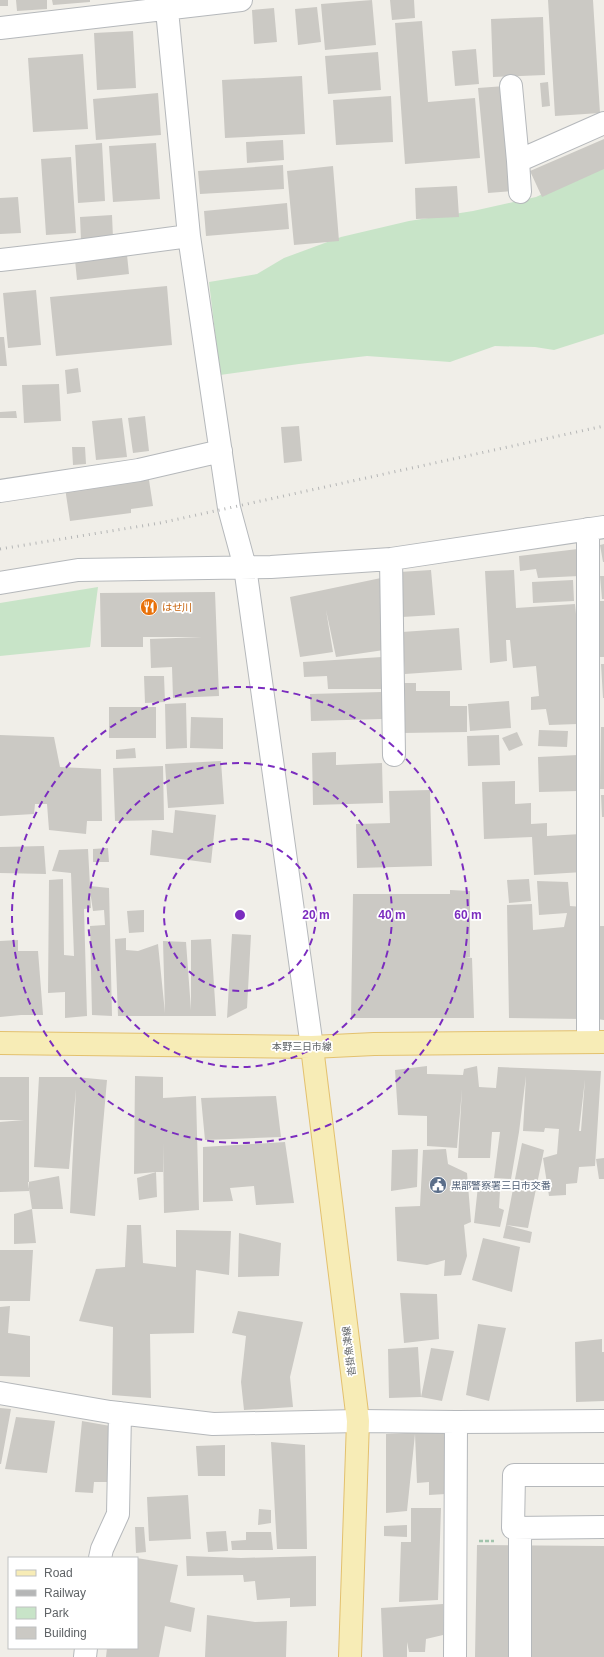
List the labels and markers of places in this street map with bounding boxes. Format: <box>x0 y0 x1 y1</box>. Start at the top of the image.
restaurant icon: はせ川 <box>139 597 159 617</box>
place label: はせ川 <box>162 602 192 613</box>
centre of rings <box>233 908 247 922</box>
public building icon: 黒部警察署三日市交番 <box>428 1175 448 1195</box>
place label: 黒部警察署三日市交番 <box>451 1180 551 1191</box>

